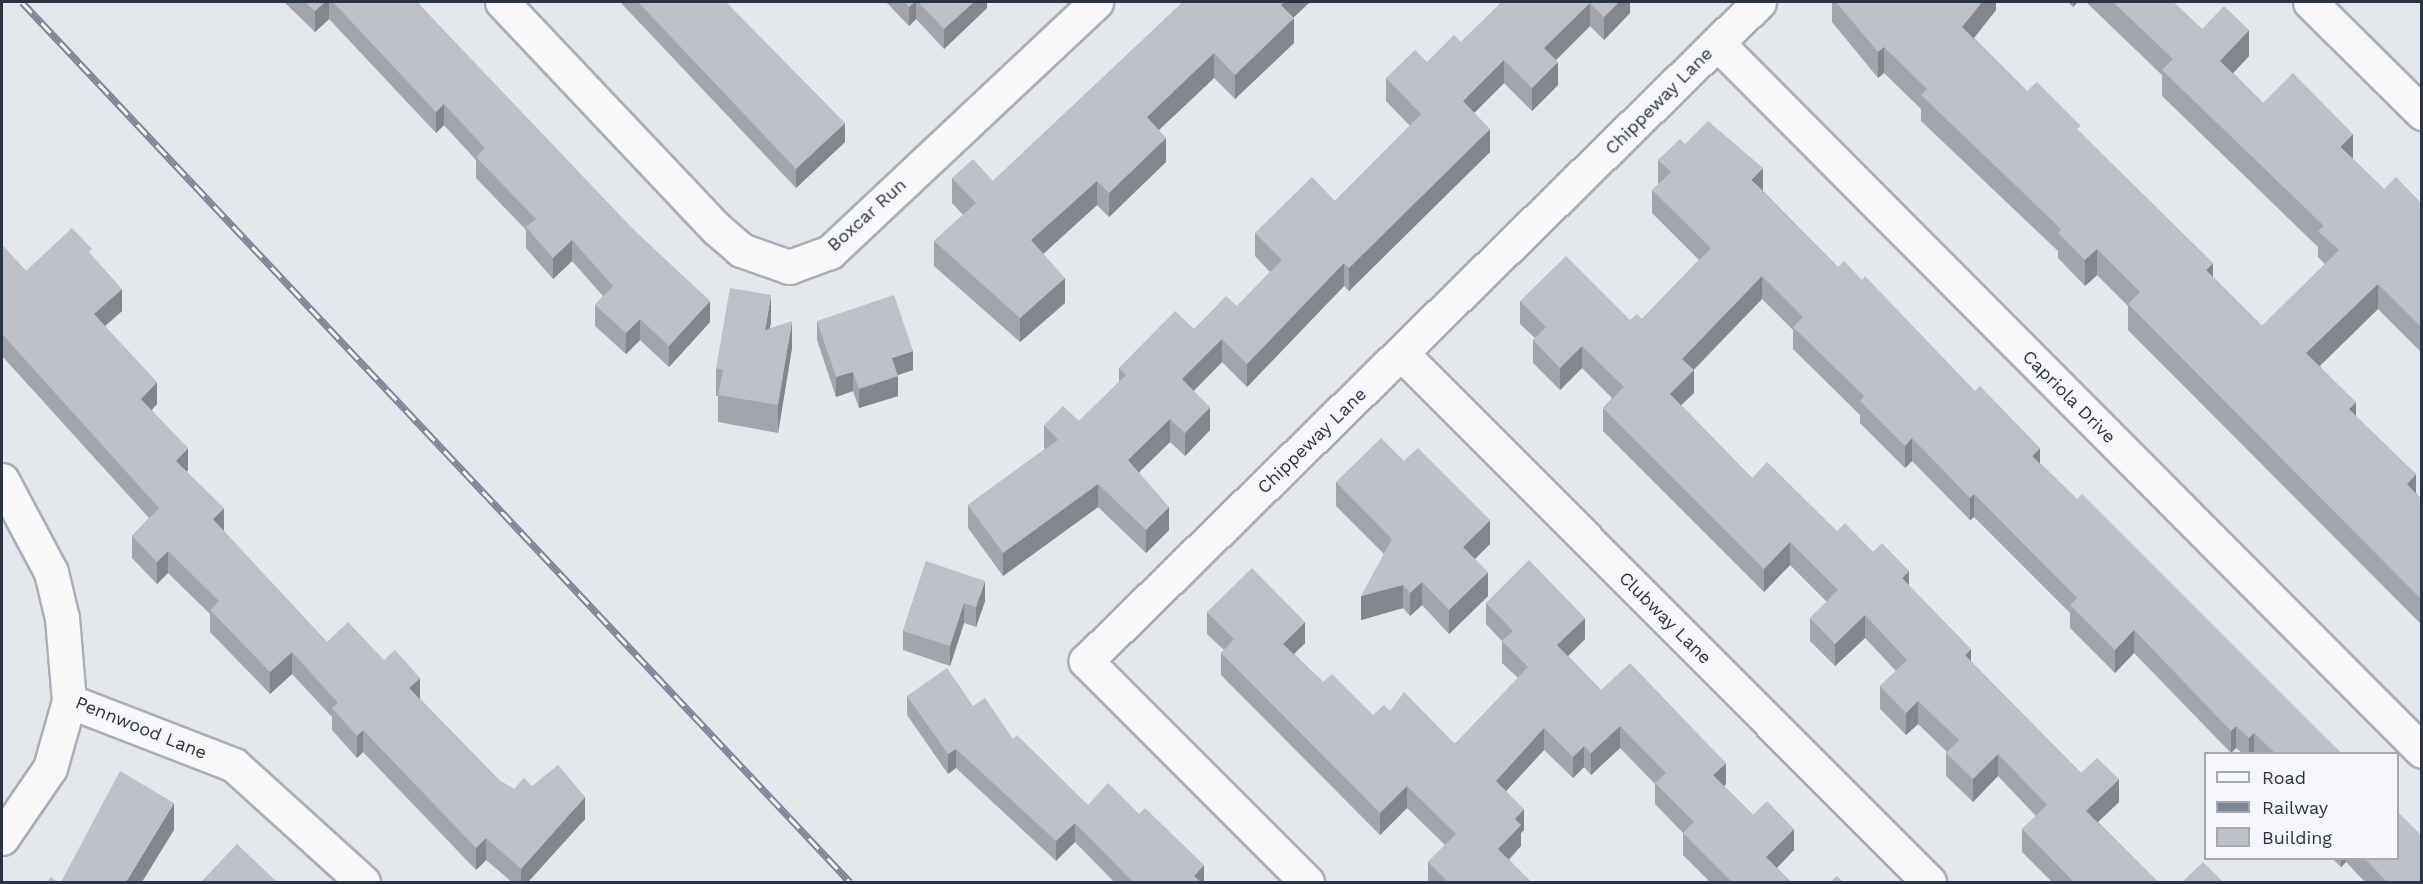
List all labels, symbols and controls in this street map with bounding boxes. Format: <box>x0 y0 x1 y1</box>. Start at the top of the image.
street label: Chippeway Lane <box>1601 43 1717 159</box>
street label: Boxcar Run <box>823 174 911 256</box>
street label: Capriola Drive <box>2018 346 2120 448</box>
street label: Chippeway Lane <box>1253 383 1371 499</box>
street label: Clubway Lane <box>1614 567 1716 669</box>
street label: Pennwood Lane <box>72 692 210 764</box>
legend <box>2204 752 2399 860</box>
text: Road <box>2262 767 2306 788</box>
text: Railway <box>2262 797 2328 818</box>
text: Building <box>2262 827 2332 848</box>

